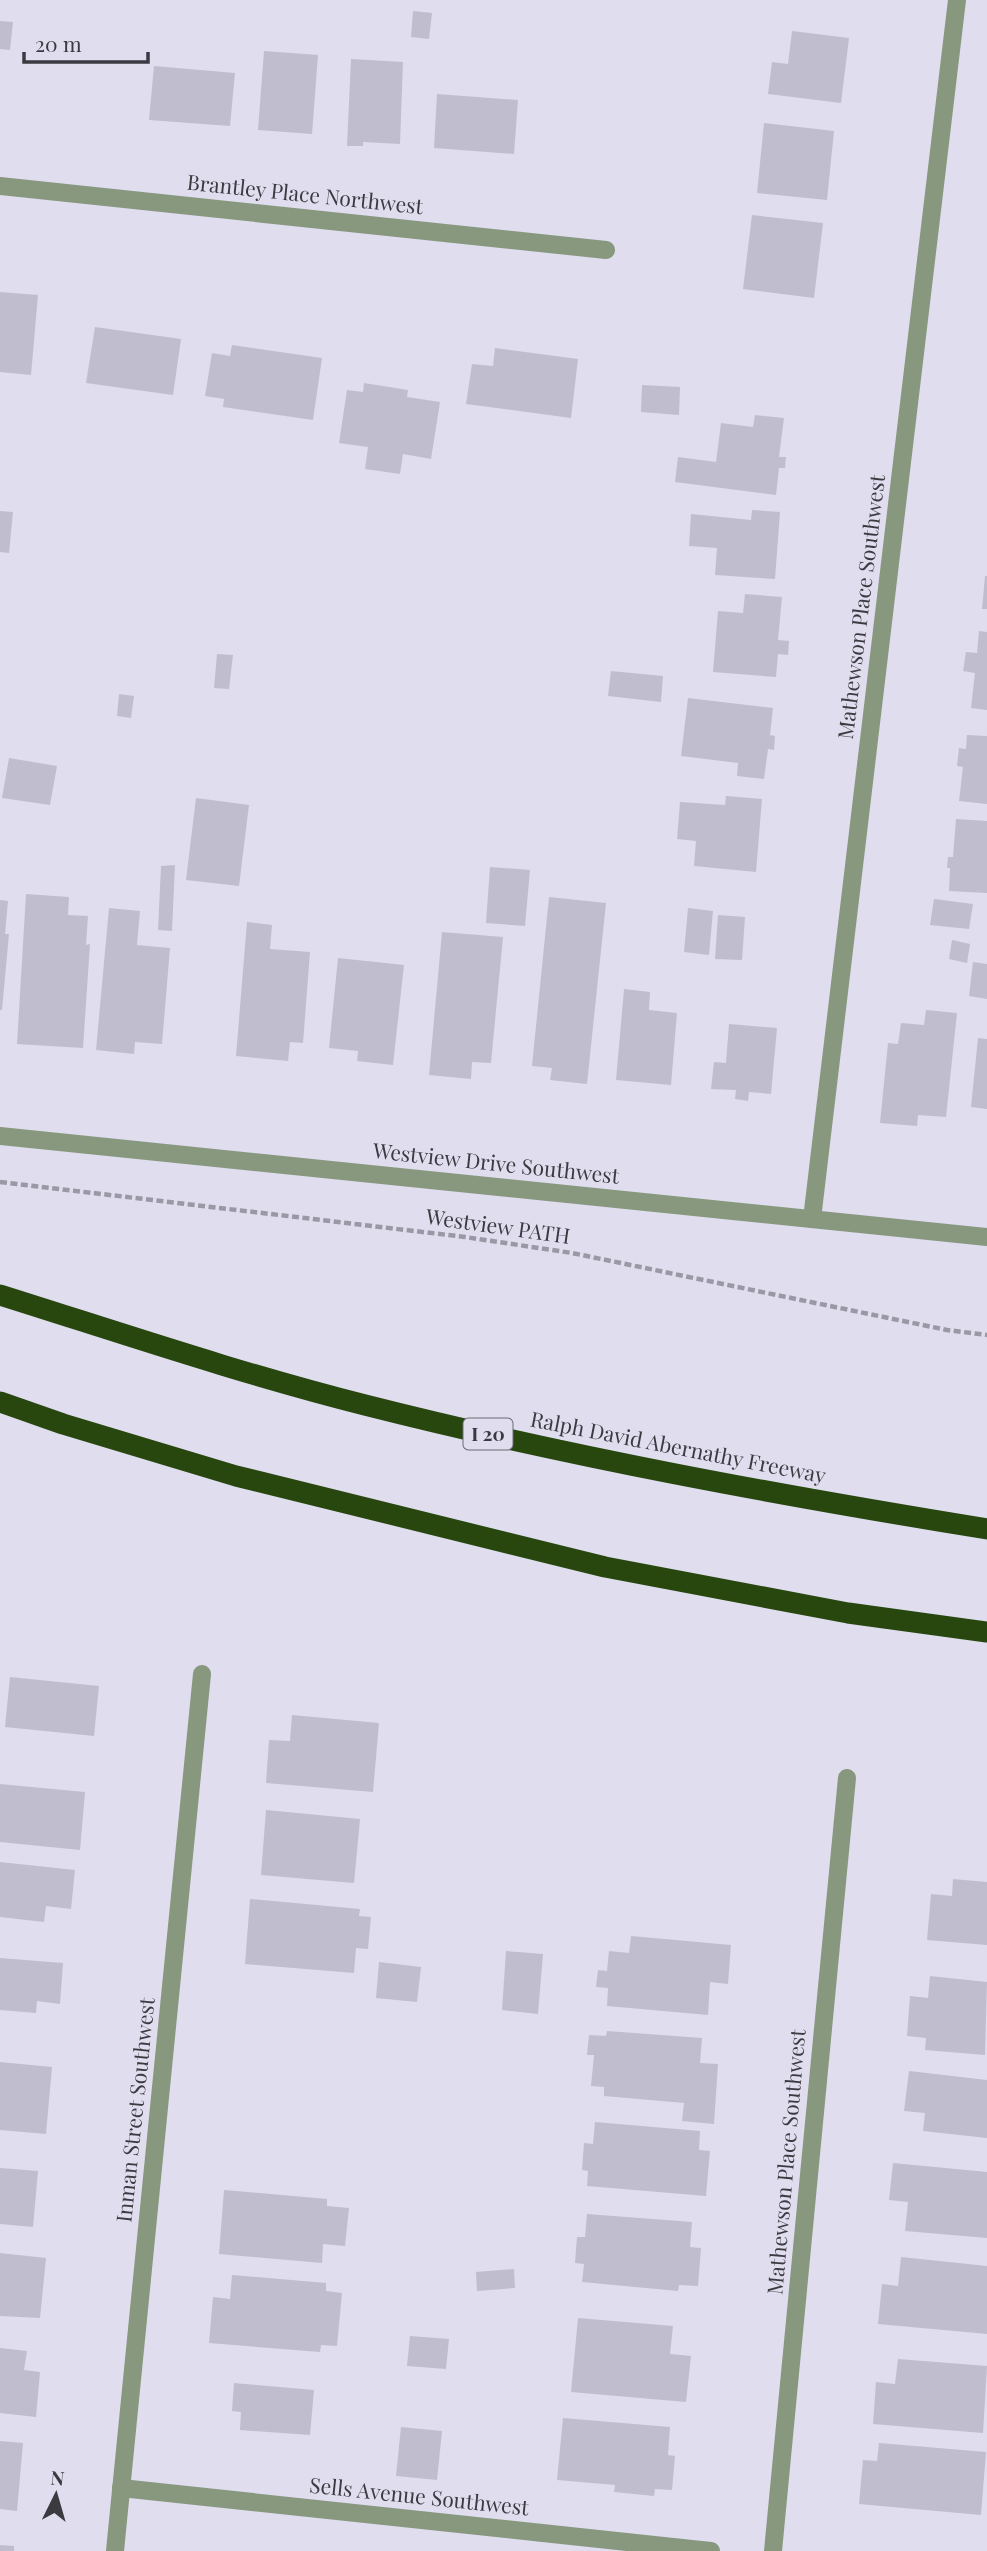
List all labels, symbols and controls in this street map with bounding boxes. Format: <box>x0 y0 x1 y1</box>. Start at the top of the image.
scale bar <box>24 21 149 65</box>
text: 20 m <box>35 29 82 57</box>
street label: Brantley Place Northwest <box>186 167 425 219</box>
street label: Mathewson Place Southwest <box>830 472 890 741</box>
street label: Westview Drive Southwest <box>371 1135 621 1189</box>
street label: Westview PATH <box>423 1201 572 1249</box>
street label: Ralph David Abernathy Freeway <box>528 1404 829 1489</box>
road number: I 20 <box>463 1418 512 1450</box>
street label: Inman Street Southwest <box>108 1995 160 2224</box>
street label: Mathewson Place Southwest <box>759 2027 811 2296</box>
north arrow <box>21 2460 91 2530</box>
text: N <box>50 2464 66 2491</box>
street label: Sells Avenue Southwest <box>308 2470 531 2521</box>

